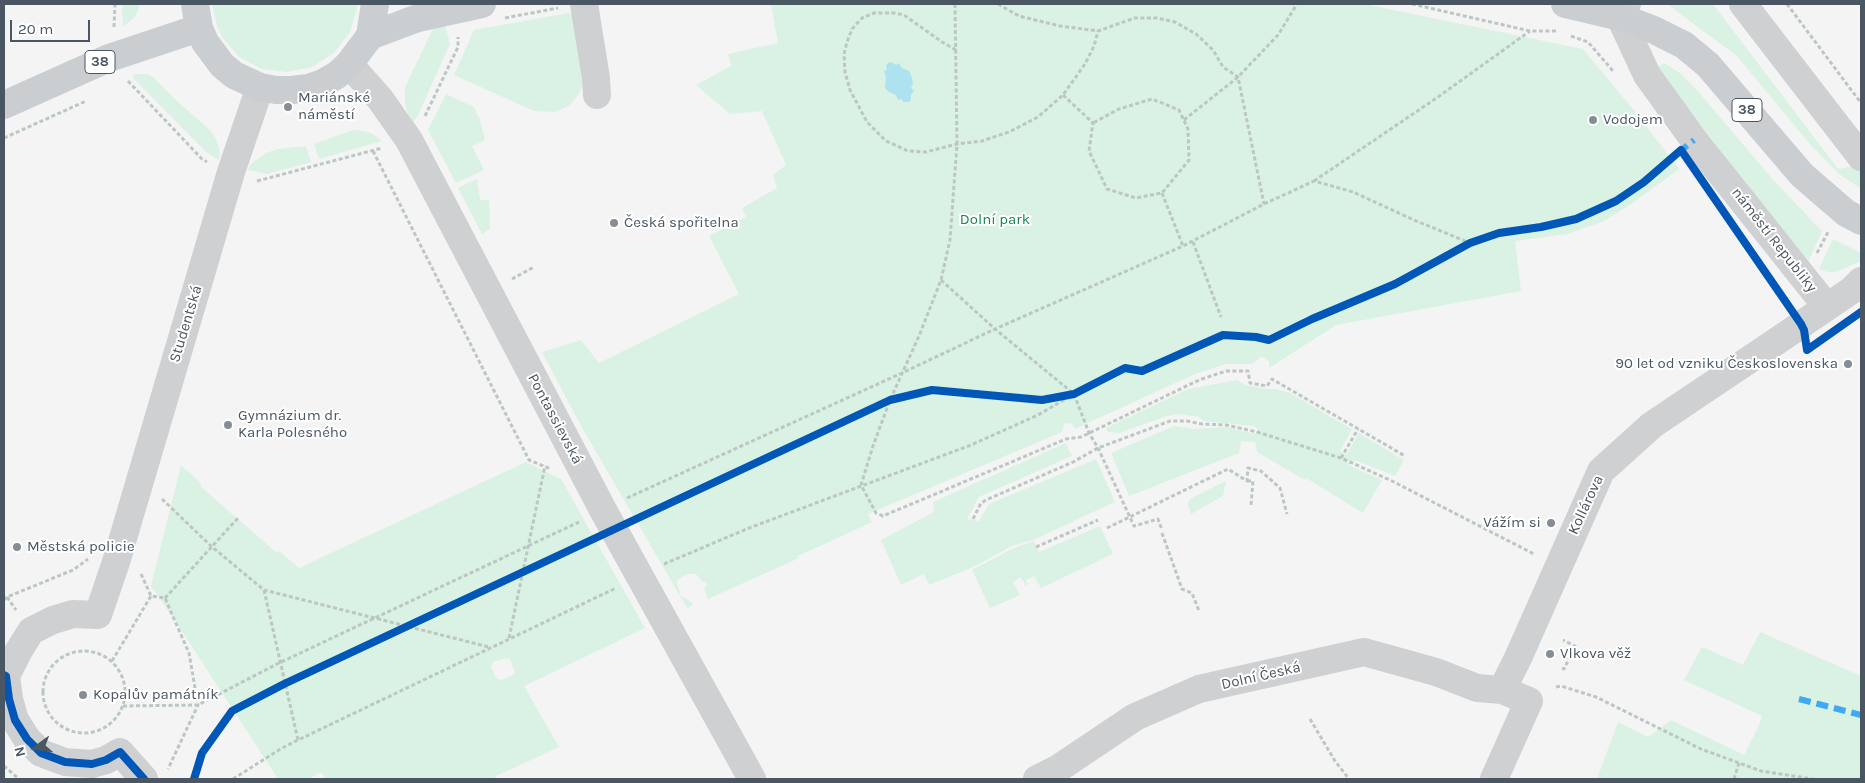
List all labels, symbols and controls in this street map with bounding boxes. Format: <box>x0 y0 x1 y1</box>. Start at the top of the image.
scale bar <box>12 10 92 42</box>
text: 20 m <box>18 20 53 38</box>
road number: 38 <box>85 51 115 74</box>
place label: Mariánské náměstí <box>298 89 370 124</box>
road number: 38 <box>1732 98 1762 122</box>
marker: Mariánské náměstí <box>282 101 294 113</box>
place label: Vodojem <box>1603 111 1663 129</box>
marker: Vodojem <box>1587 114 1599 126</box>
street label: náměstí Republiky <box>1727 184 1821 296</box>
park label: Dolní park <box>960 211 1030 229</box>
place label: Česká spořitelna <box>624 214 739 232</box>
marker: Česká spořitelna <box>608 217 620 229</box>
street label: Studentská <box>166 283 206 365</box>
place label: 90 let od vzniku Československa <box>1615 355 1838 373</box>
marker: 90 let od vzniku Československa <box>1842 358 1854 370</box>
street label: Pontassievská <box>524 371 586 467</box>
place label: Gymnázium dr. Karla Polesného <box>238 407 347 442</box>
marker: Gymnázium dr. Karla Polesného <box>222 419 234 431</box>
street label: Kollárova <box>1564 472 1608 538</box>
place label: Vážím si <box>1483 514 1541 532</box>
marker: Vážím si <box>1545 517 1557 529</box>
place label: Městská policie <box>27 538 135 556</box>
marker: Městská policie <box>11 541 23 553</box>
place label: Vlkova věž <box>1560 645 1631 663</box>
marker: Vlkova věž <box>1544 648 1556 660</box>
street label: Dolní Česká <box>1220 658 1302 694</box>
place label: Kopalův památník <box>93 686 219 704</box>
marker: Kopalův památník <box>77 689 89 701</box>
north arrow <box>10 723 60 773</box>
text: N <box>10 745 29 759</box>

